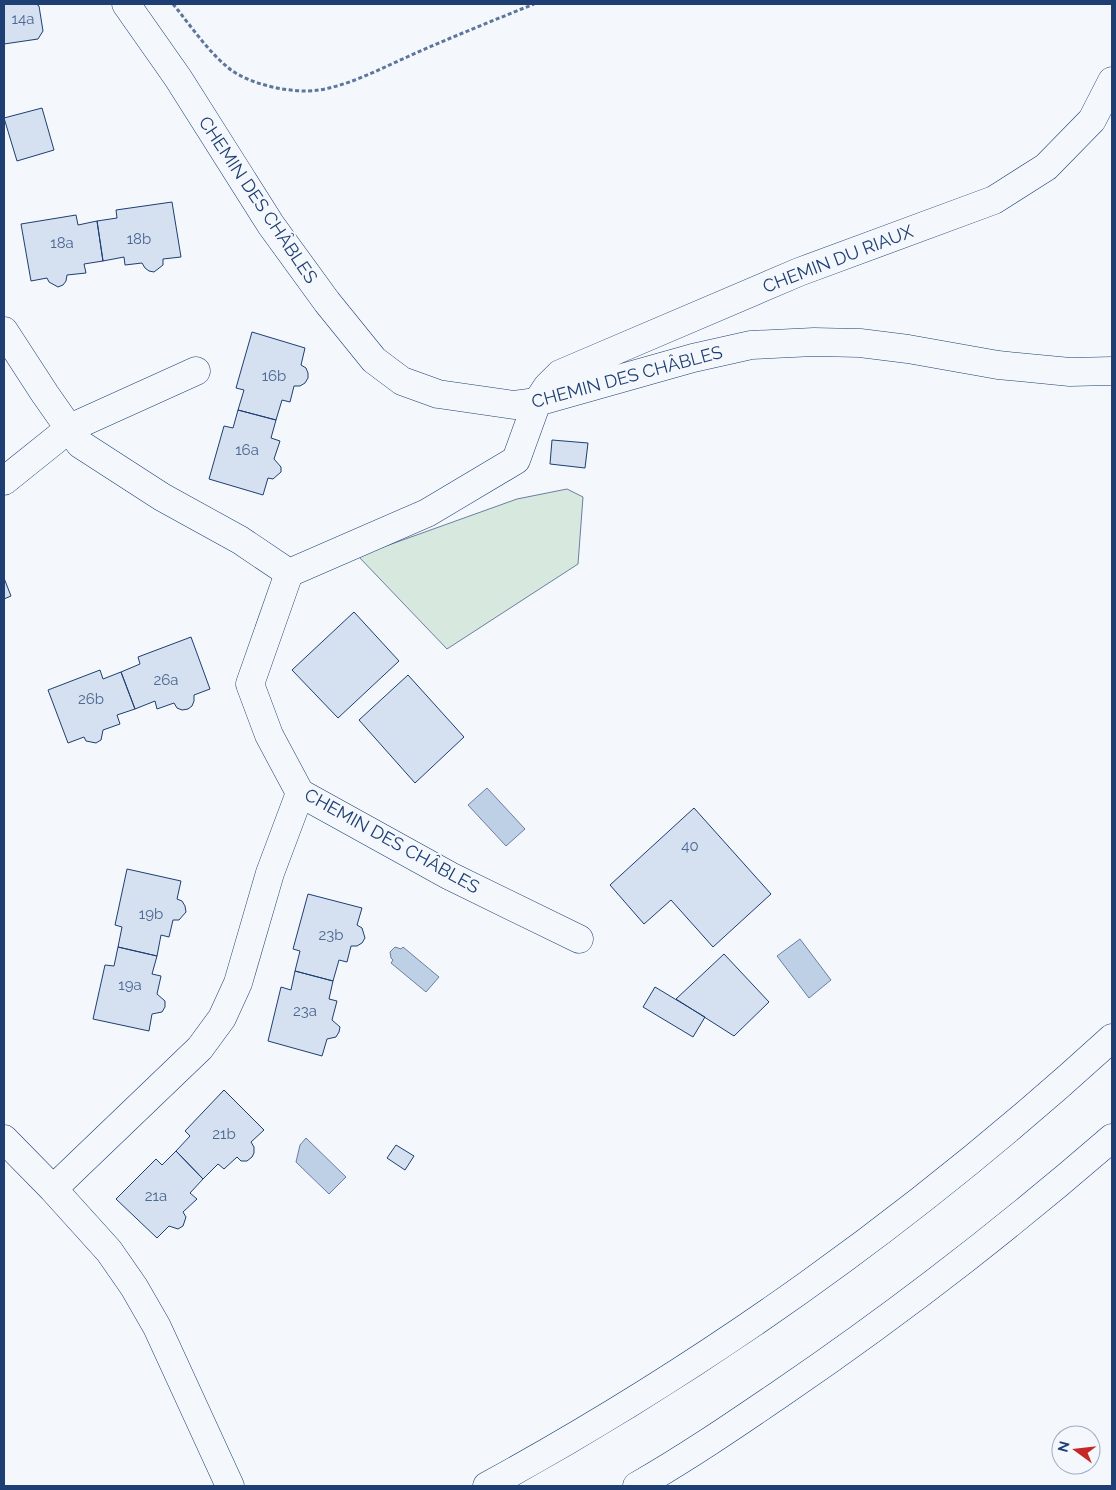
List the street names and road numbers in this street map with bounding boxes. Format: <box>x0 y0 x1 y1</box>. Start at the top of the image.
street label: CHEMIN DES CHÂBLES <box>195 112 323 287</box>
street label: CHEMIN DU RIAUX <box>760 220 916 297</box>
street label: CHEMIN DES CHÂBLES <box>529 340 725 412</box>
street label: CHEMIN DES CHÂBLES <box>301 783 484 897</box>

